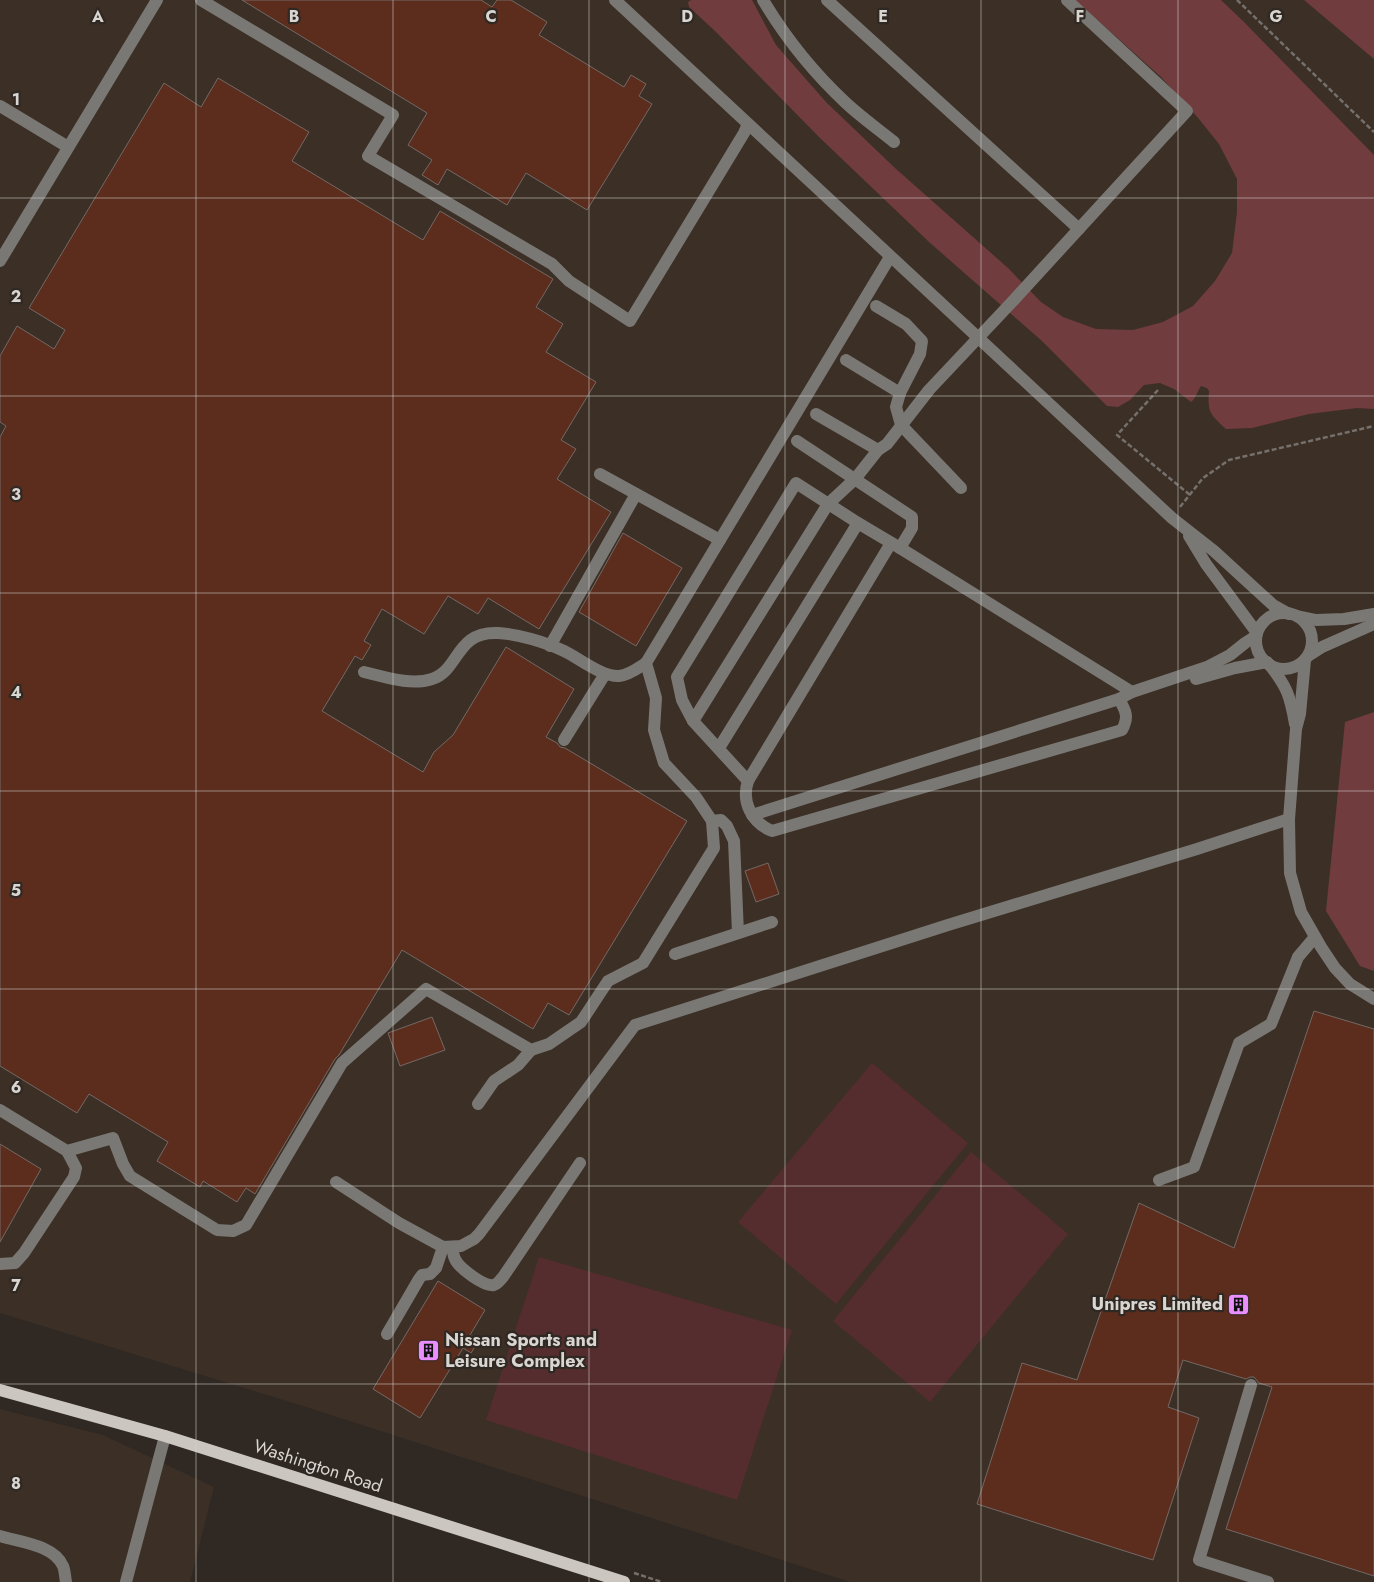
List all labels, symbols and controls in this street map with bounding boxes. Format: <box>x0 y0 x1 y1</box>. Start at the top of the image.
text: A <box>91 5 104 28</box>
text: B <box>289 5 299 28</box>
text: C <box>485 5 497 28</box>
text: D <box>681 5 693 28</box>
text: E <box>878 5 888 28</box>
text: F <box>1076 5 1084 28</box>
text: G <box>1269 5 1283 28</box>
text: 1 <box>12 88 20 111</box>
text: 2 <box>11 285 21 308</box>
text: 3 <box>11 483 21 506</box>
text: 4 <box>10 681 22 704</box>
text: 5 <box>11 879 21 902</box>
text: 6 <box>11 1076 21 1099</box>
text: 7 <box>11 1274 21 1297</box>
place label: Unipres Limited <box>1092 1291 1223 1317</box>
building icon: Unipres Limited <box>1227 1292 1251 1316</box>
place label: Nissan Sports and Leisure Complex <box>445 1327 597 1374</box>
building icon: Nissan Sports and Leisure Complex <box>417 1338 441 1362</box>
street label: Washington Road <box>250 1433 386 1499</box>
text: 8 <box>11 1472 21 1495</box>

